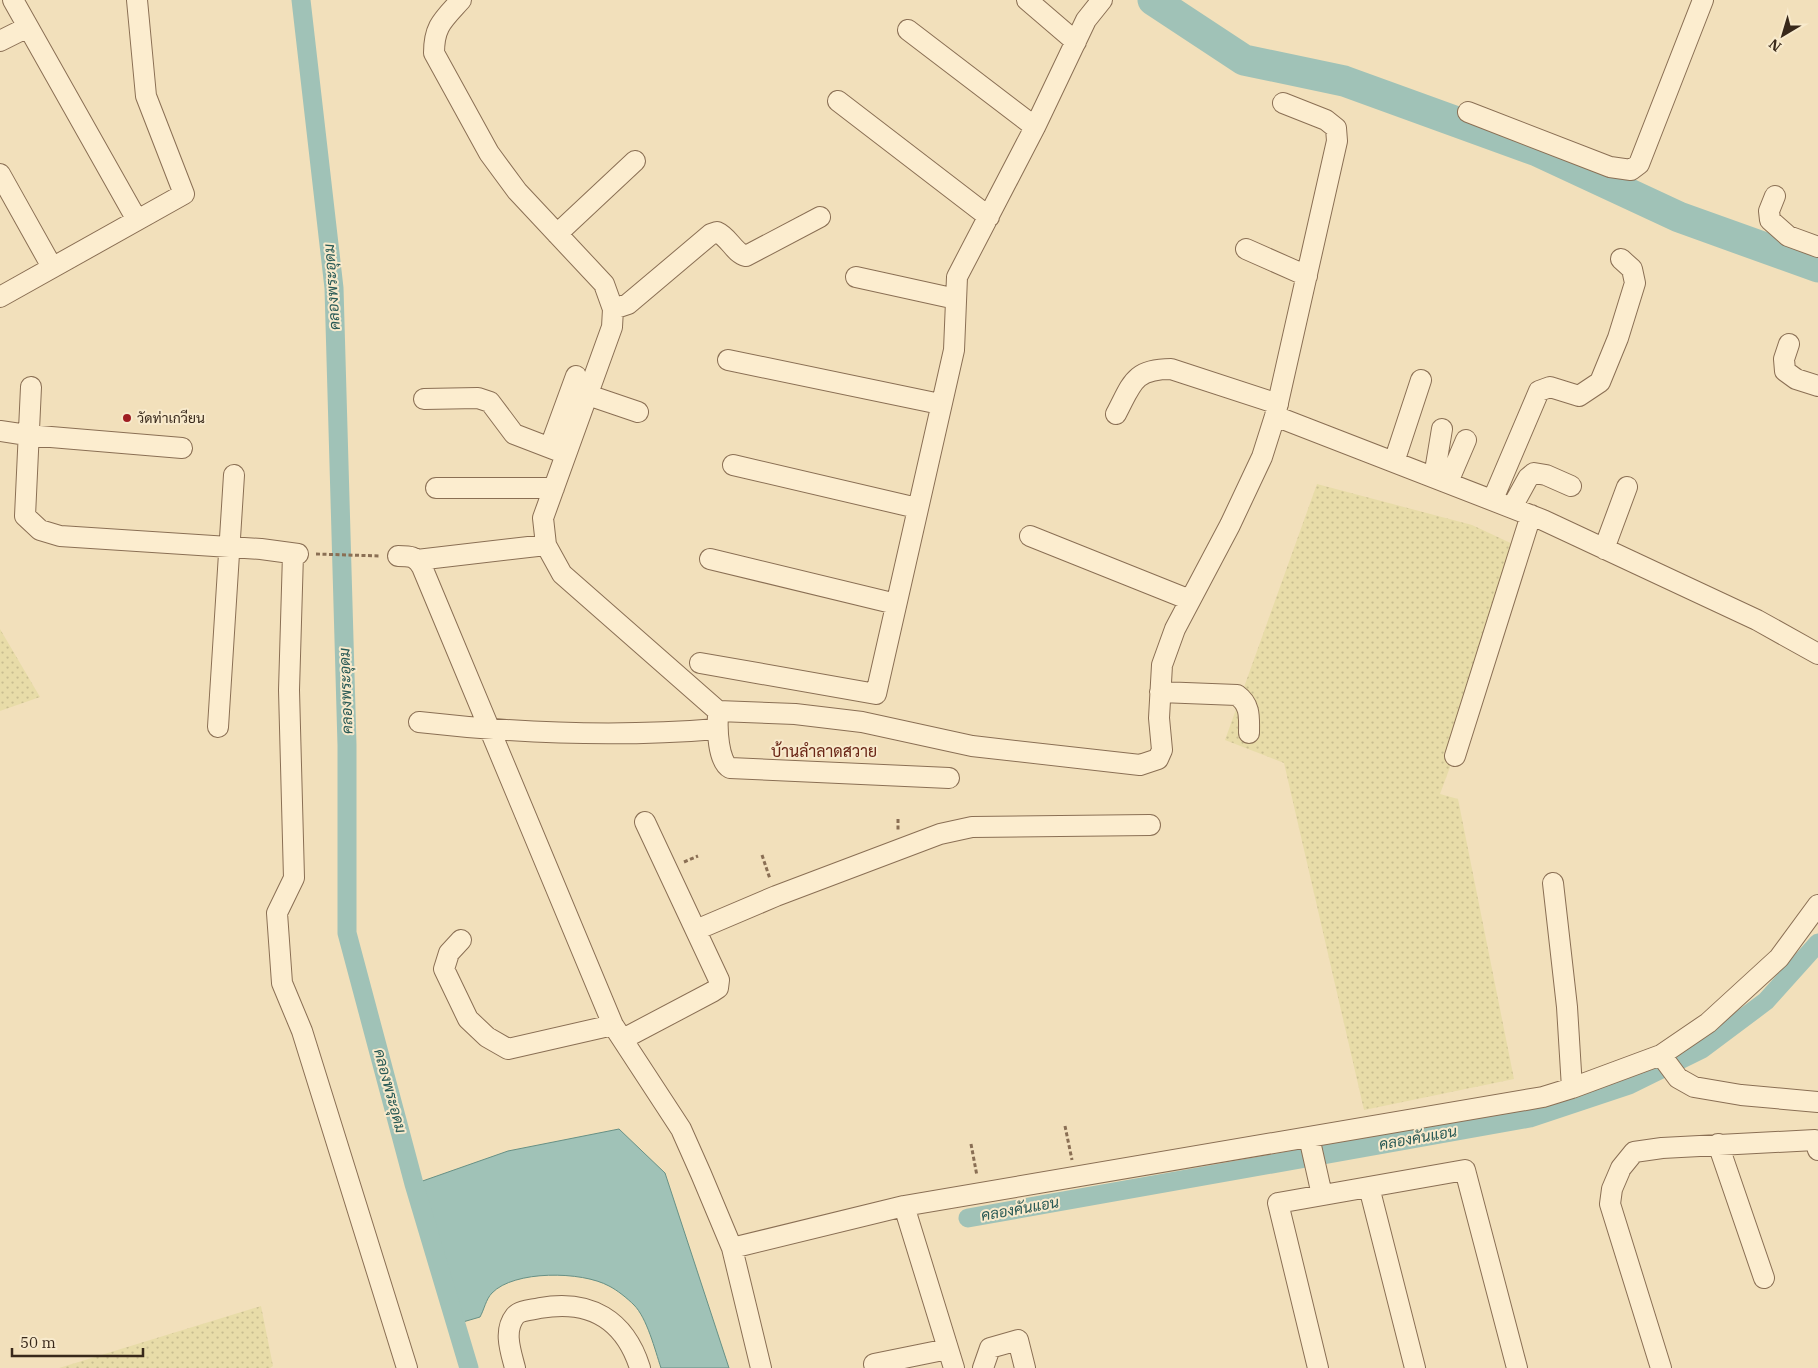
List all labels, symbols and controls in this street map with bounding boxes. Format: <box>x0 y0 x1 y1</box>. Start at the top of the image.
north arrow <box>1758 10 1808 60</box>
text: N <box>1765 35 1785 56</box>
water label: คลองพระอุดม <box>319 243 346 331</box>
place label: วัดท่าเกวียน <box>137 409 205 427</box>
marker: วัดท่าเกวียน <box>121 412 133 424</box>
water label: คลองพระอุดม <box>334 647 358 734</box>
district label: บ้านลำลาดสวาย <box>771 741 877 761</box>
water label: คลองพระอุดม <box>368 1047 411 1136</box>
water label: คลองคันแอน <box>1377 1121 1459 1154</box>
water label: คลองคันแอน <box>979 1192 1061 1225</box>
scale bar <box>12 1326 144 1358</box>
text: 50 m <box>20 1333 56 1352</box>

